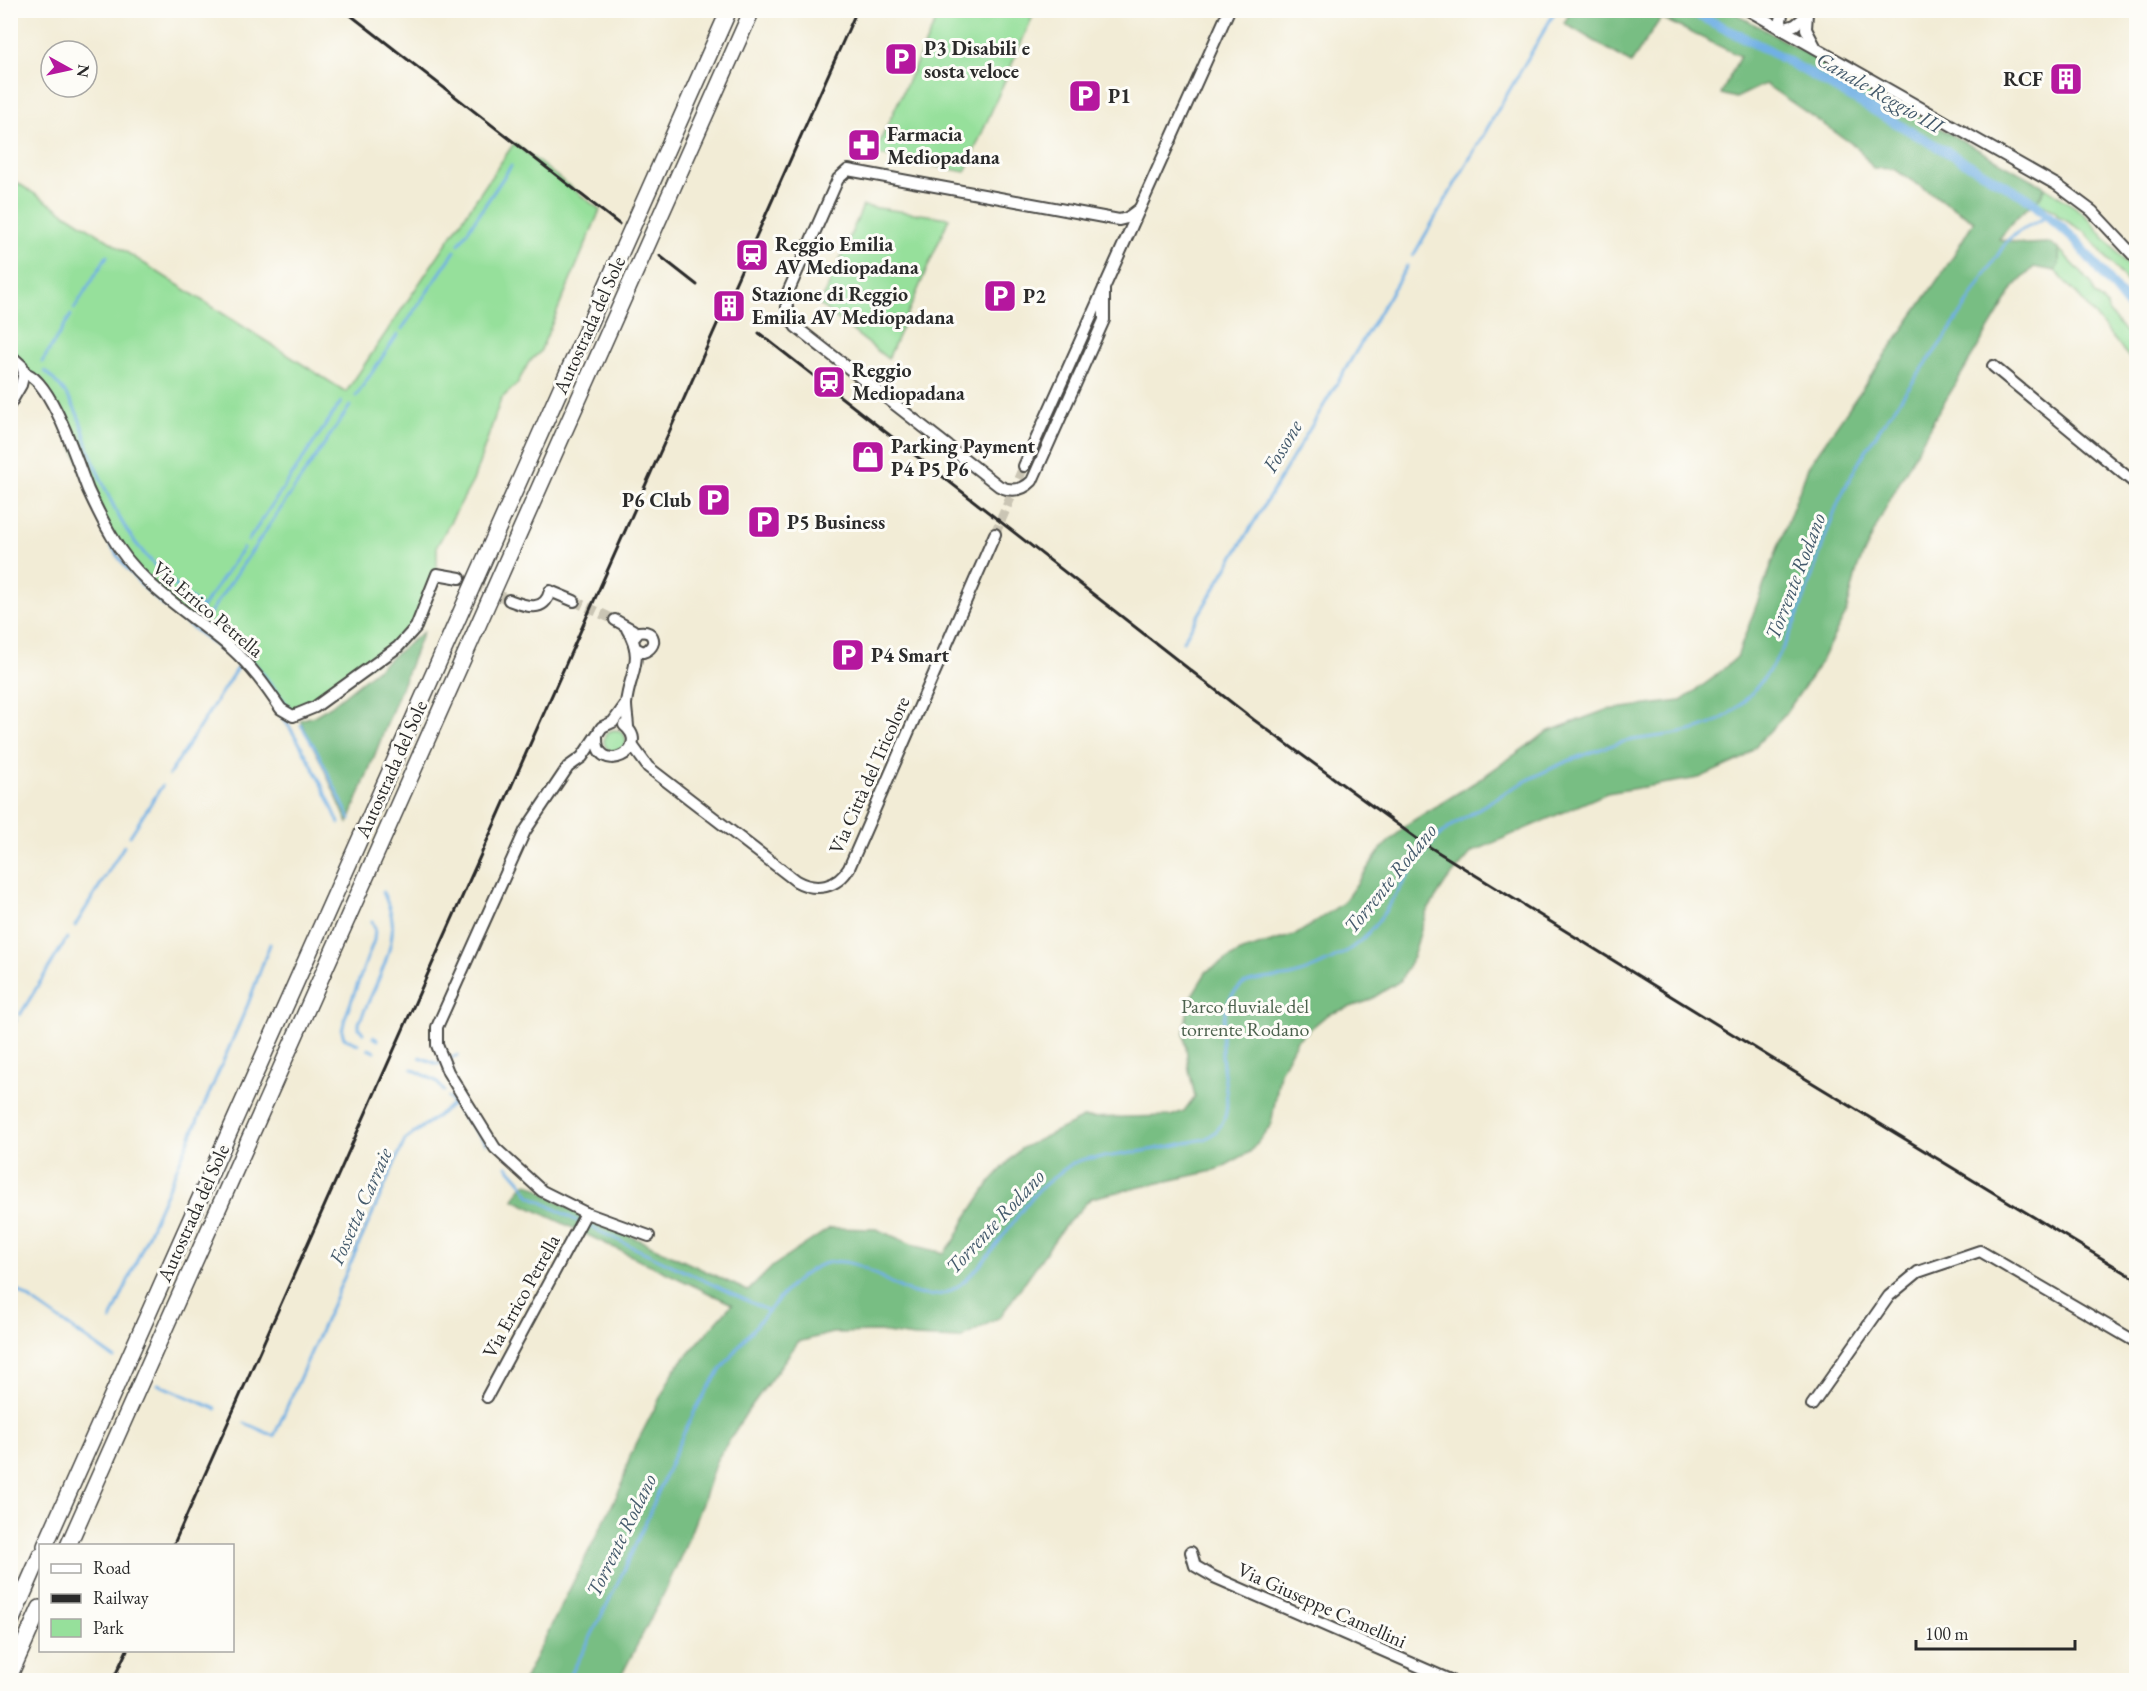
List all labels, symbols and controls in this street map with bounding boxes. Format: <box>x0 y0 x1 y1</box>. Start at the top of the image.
place label: P3 Disabili e sosta veloce <box>924 35 1030 84</box>
north arrow <box>39 39 99 99</box>
parking icon: P3 Disabili e sosta veloce <box>883 41 919 77</box>
water label: Canale Reggio III <box>1812 45 1950 140</box>
building icon: RCF <box>2048 61 2084 97</box>
text: N <box>72 63 95 79</box>
place label: RCF <box>2003 66 2043 92</box>
parking icon: P1 <box>1067 78 1103 114</box>
place label: P1 <box>1108 83 1131 109</box>
place label: Farmacia Mediopadana <box>887 121 1000 170</box>
pharmacy icon: Farmacia Mediopadana <box>846 127 882 163</box>
place label: Reggio Emilia AV Mediopadana <box>774 231 919 280</box>
station icon: Reggio Emilia AV Mediopadana <box>734 237 770 273</box>
street label: Autostrada del Sole <box>547 252 631 399</box>
parking icon: P2 <box>982 278 1018 314</box>
place label: Stazione di Reggio Emilia AV Mediopadana <box>752 281 955 330</box>
place label: P2 <box>1023 283 1046 309</box>
building icon: Stazione di Reggio Emilia AV Mediopadana <box>711 288 747 324</box>
place label: Reggio Mediopadana <box>852 357 965 406</box>
station icon: Reggio Mediopadana <box>811 364 847 400</box>
water label: Fossone <box>1255 414 1309 478</box>
place label: Parking Payment P4 P5 P6 <box>891 433 1036 482</box>
shop icon: Parking Payment P4 P5 P6 <box>850 439 886 475</box>
parking icon: P6 Club <box>696 482 732 518</box>
place label: P6 Club <box>622 487 691 513</box>
parking icon: P5 Business <box>746 504 782 540</box>
place label: P5 Business <box>787 509 885 535</box>
water label: Torrente Rodano <box>1758 509 1832 643</box>
street label: Via Errico Petrella <box>147 555 269 663</box>
parking icon: P4 Smart <box>830 637 866 673</box>
place label: P4 Smart <box>871 642 950 668</box>
street label: Via Città del Tricolore <box>823 692 915 858</box>
street label: Autostrada del Sole <box>349 696 433 843</box>
water label: Torrente Rodano <box>1338 818 1442 938</box>
park label: Parco fluviale del torrente Rodano <box>1181 993 1309 1042</box>
street label: Autostrada del Sole <box>151 1140 235 1287</box>
water label: Fossetta Carraie <box>322 1143 398 1270</box>
water label: Torrente Rodano <box>940 1163 1050 1279</box>
street label: Via Errico Petrella <box>476 1230 566 1362</box>
water label: Torrente Rodano <box>580 1469 662 1601</box>
legend <box>39 1544 234 1652</box>
text: Road <box>93 1556 132 1579</box>
street label: Via Giuseppe Camellini <box>1233 1556 1411 1654</box>
text: Railway <box>93 1586 149 1609</box>
scale bar <box>1916 1613 2075 1651</box>
text: Park <box>93 1616 124 1639</box>
text: 100 m <box>1925 1622 1969 1645</box>

